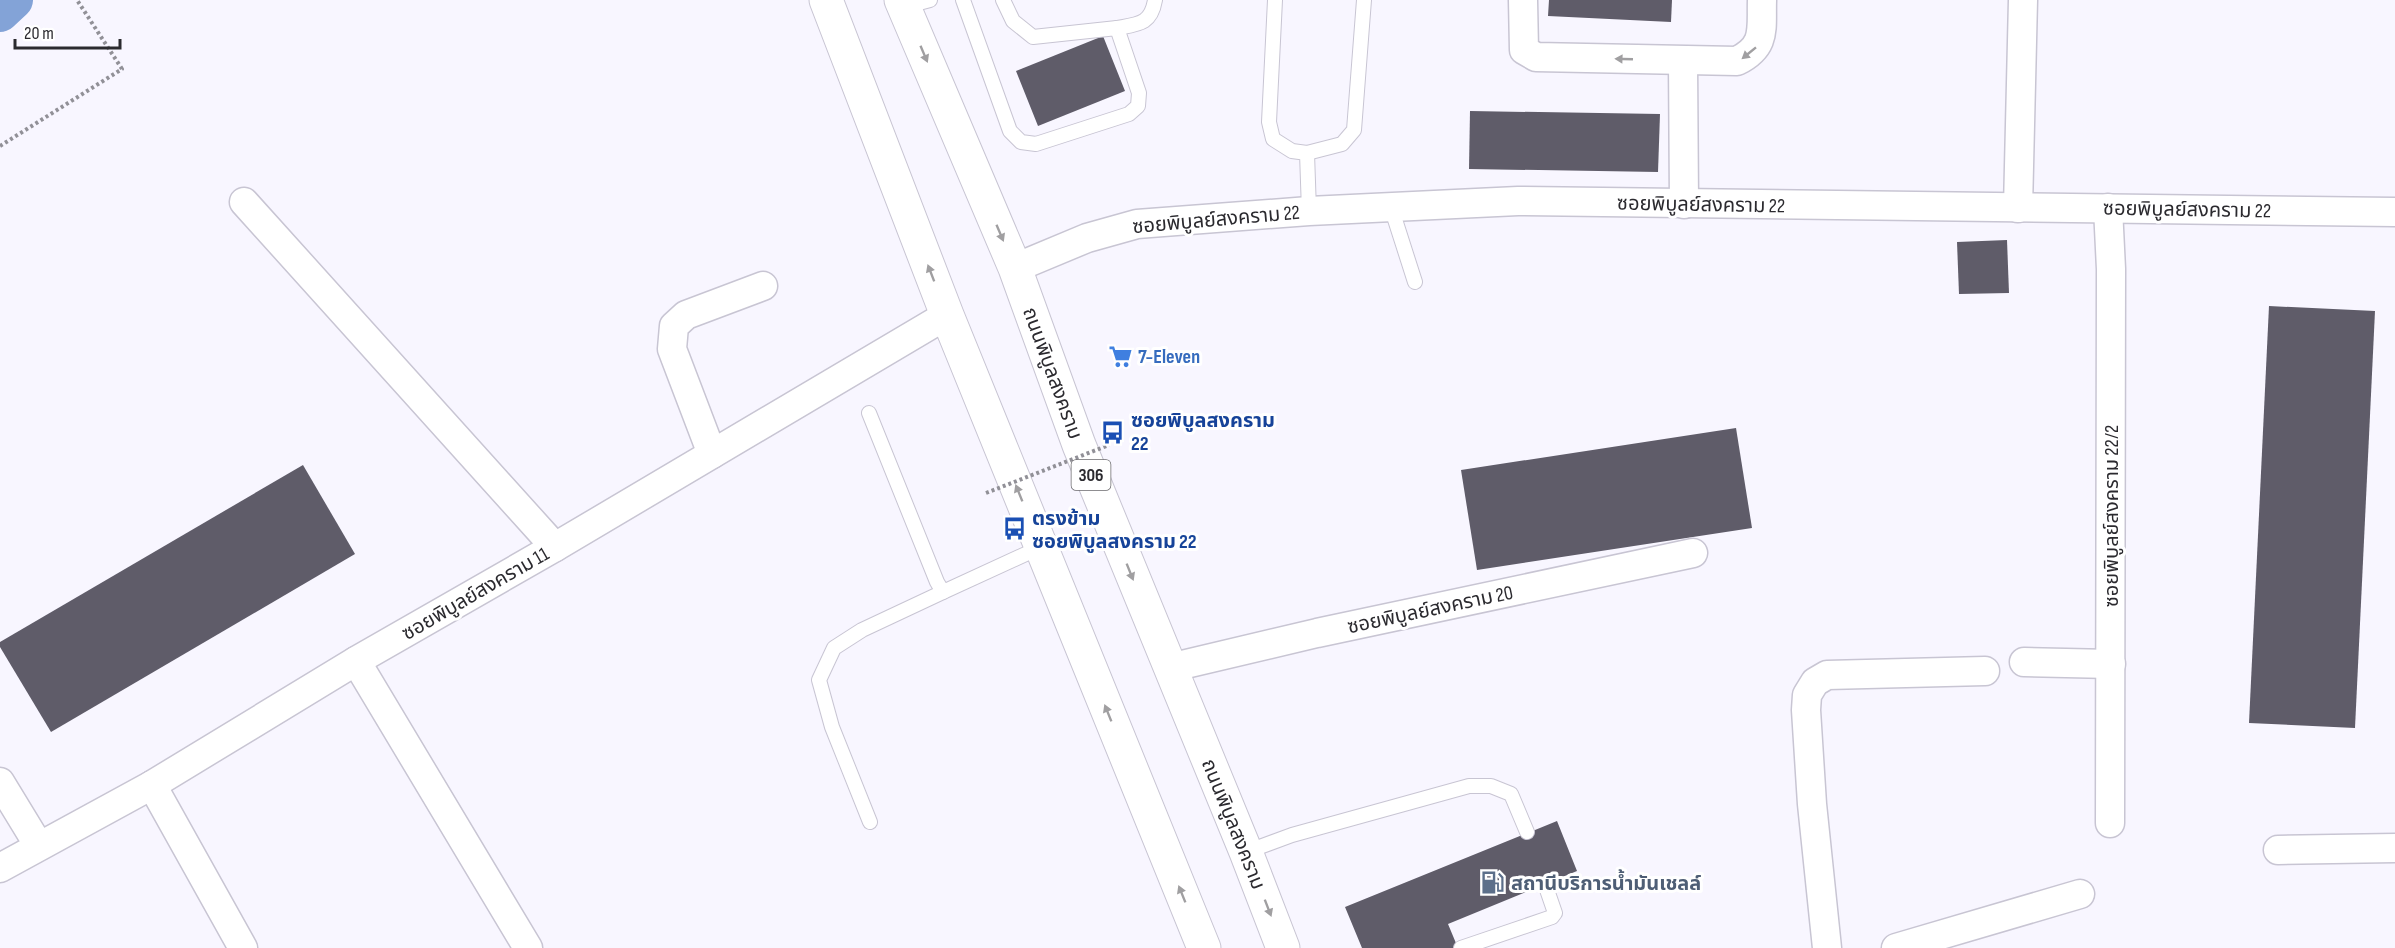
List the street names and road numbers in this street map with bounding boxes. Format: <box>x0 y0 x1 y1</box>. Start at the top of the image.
street label: ซอยพิบูลย์สงคราม 22 <box>1617 192 1785 218</box>
street label: ซอยพิบูลย์สงคราม 22 <box>2103 197 2271 223</box>
street label: ซอยพิบูลย์สงคราม 22 <box>1131 201 1301 239</box>
street label: ถนนพิบูลสงคราม <box>1017 304 1087 443</box>
street label: ซอยพิบูลย์สงคราม 22/2 <box>2100 425 2124 607</box>
road number: 306 <box>1072 460 1110 490</box>
street label: ซอยพิบูลย์สงคราม 11 <box>398 542 553 646</box>
street label: ซอยพิบูลย์สงคราม 20 <box>1345 581 1515 639</box>
street label: ถนนพิบูลสงคราม <box>1196 756 1270 893</box>

